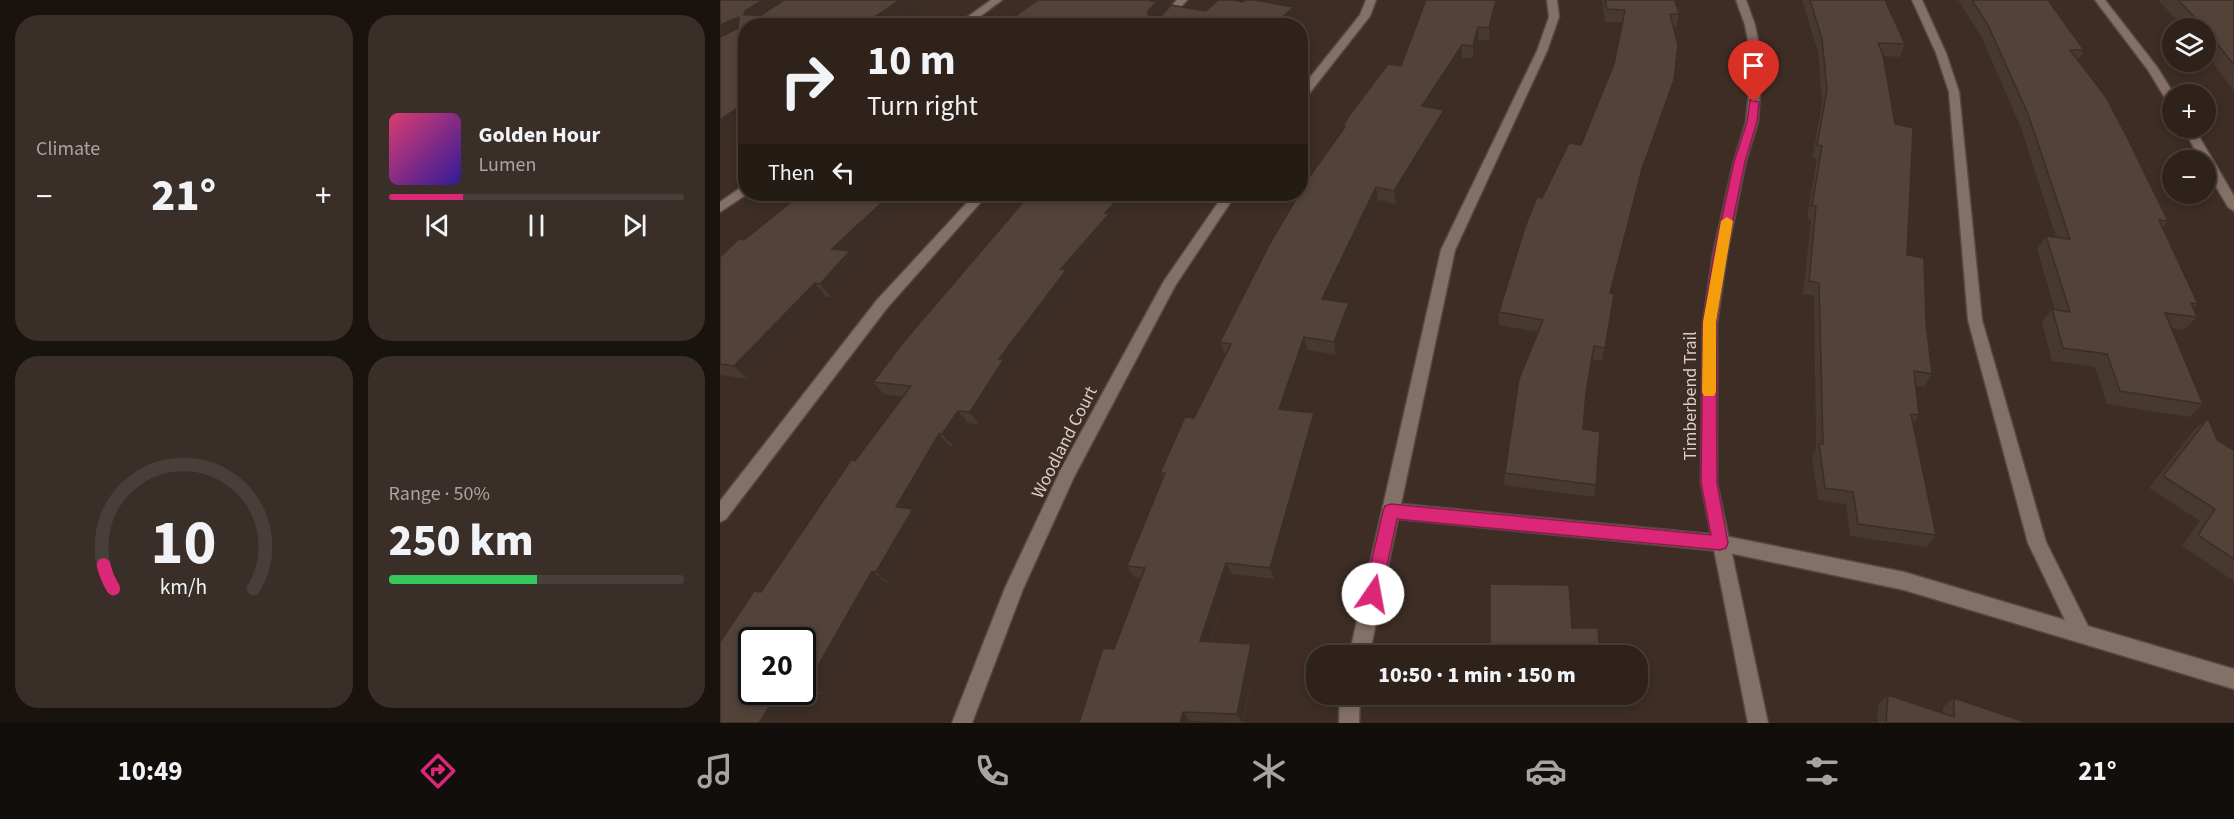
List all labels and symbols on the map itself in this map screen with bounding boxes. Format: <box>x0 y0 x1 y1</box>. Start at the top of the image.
pin <box>1728 40 1779 102</box>
street label: Timberbend Trail <box>1678 331 1703 461</box>
street label: Woodland Court <box>1025 382 1103 503</box>
position arrow <box>1341 562 1405 626</box>
speed limit sign: 20 <box>738 627 816 705</box>

